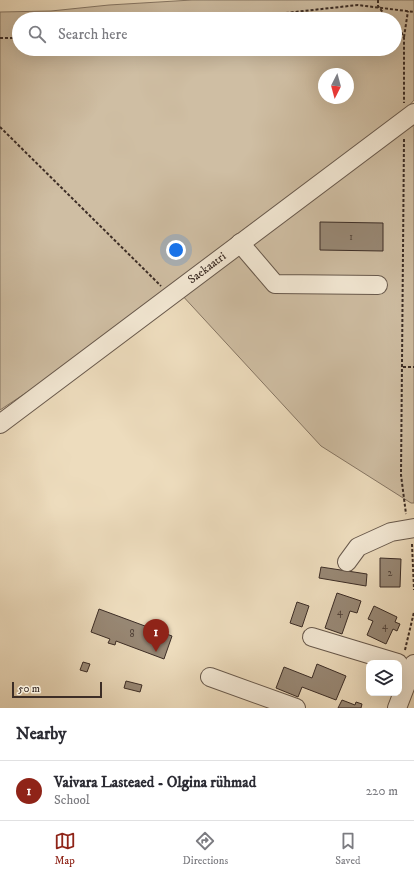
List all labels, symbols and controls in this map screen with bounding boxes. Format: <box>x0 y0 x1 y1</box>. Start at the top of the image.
search box <box>12 12 402 56</box>
icon: search <box>26 23 48 45</box>
text: Search here <box>58 25 127 44</box>
north arrow <box>318 68 354 104</box>
house number: 1 <box>349 231 353 243</box>
your location <box>166 240 186 260</box>
street label: Saekaatri <box>185 249 229 287</box>
house number: 2 <box>388 567 393 579</box>
house number: 4 <box>337 606 343 618</box>
pin: 1 <box>143 619 169 652</box>
house number: 4 <box>382 620 388 632</box>
house number: 8 <box>129 628 135 640</box>
map controls <box>366 660 402 696</box>
button: layers <box>366 660 402 696</box>
scale bar <box>12 680 102 699</box>
text: 50 m <box>18 682 40 696</box>
text: Nearby <box>16 723 66 745</box>
text: Vaivara Lasteaed - Olgina rühmad <box>54 773 256 792</box>
text: 1 <box>27 783 31 799</box>
text: 220 m <box>366 783 398 799</box>
text: School <box>54 792 90 808</box>
tab: Map <box>54 830 76 868</box>
tab: Directions <box>183 830 228 868</box>
tab: Saved <box>335 830 360 868</box>

